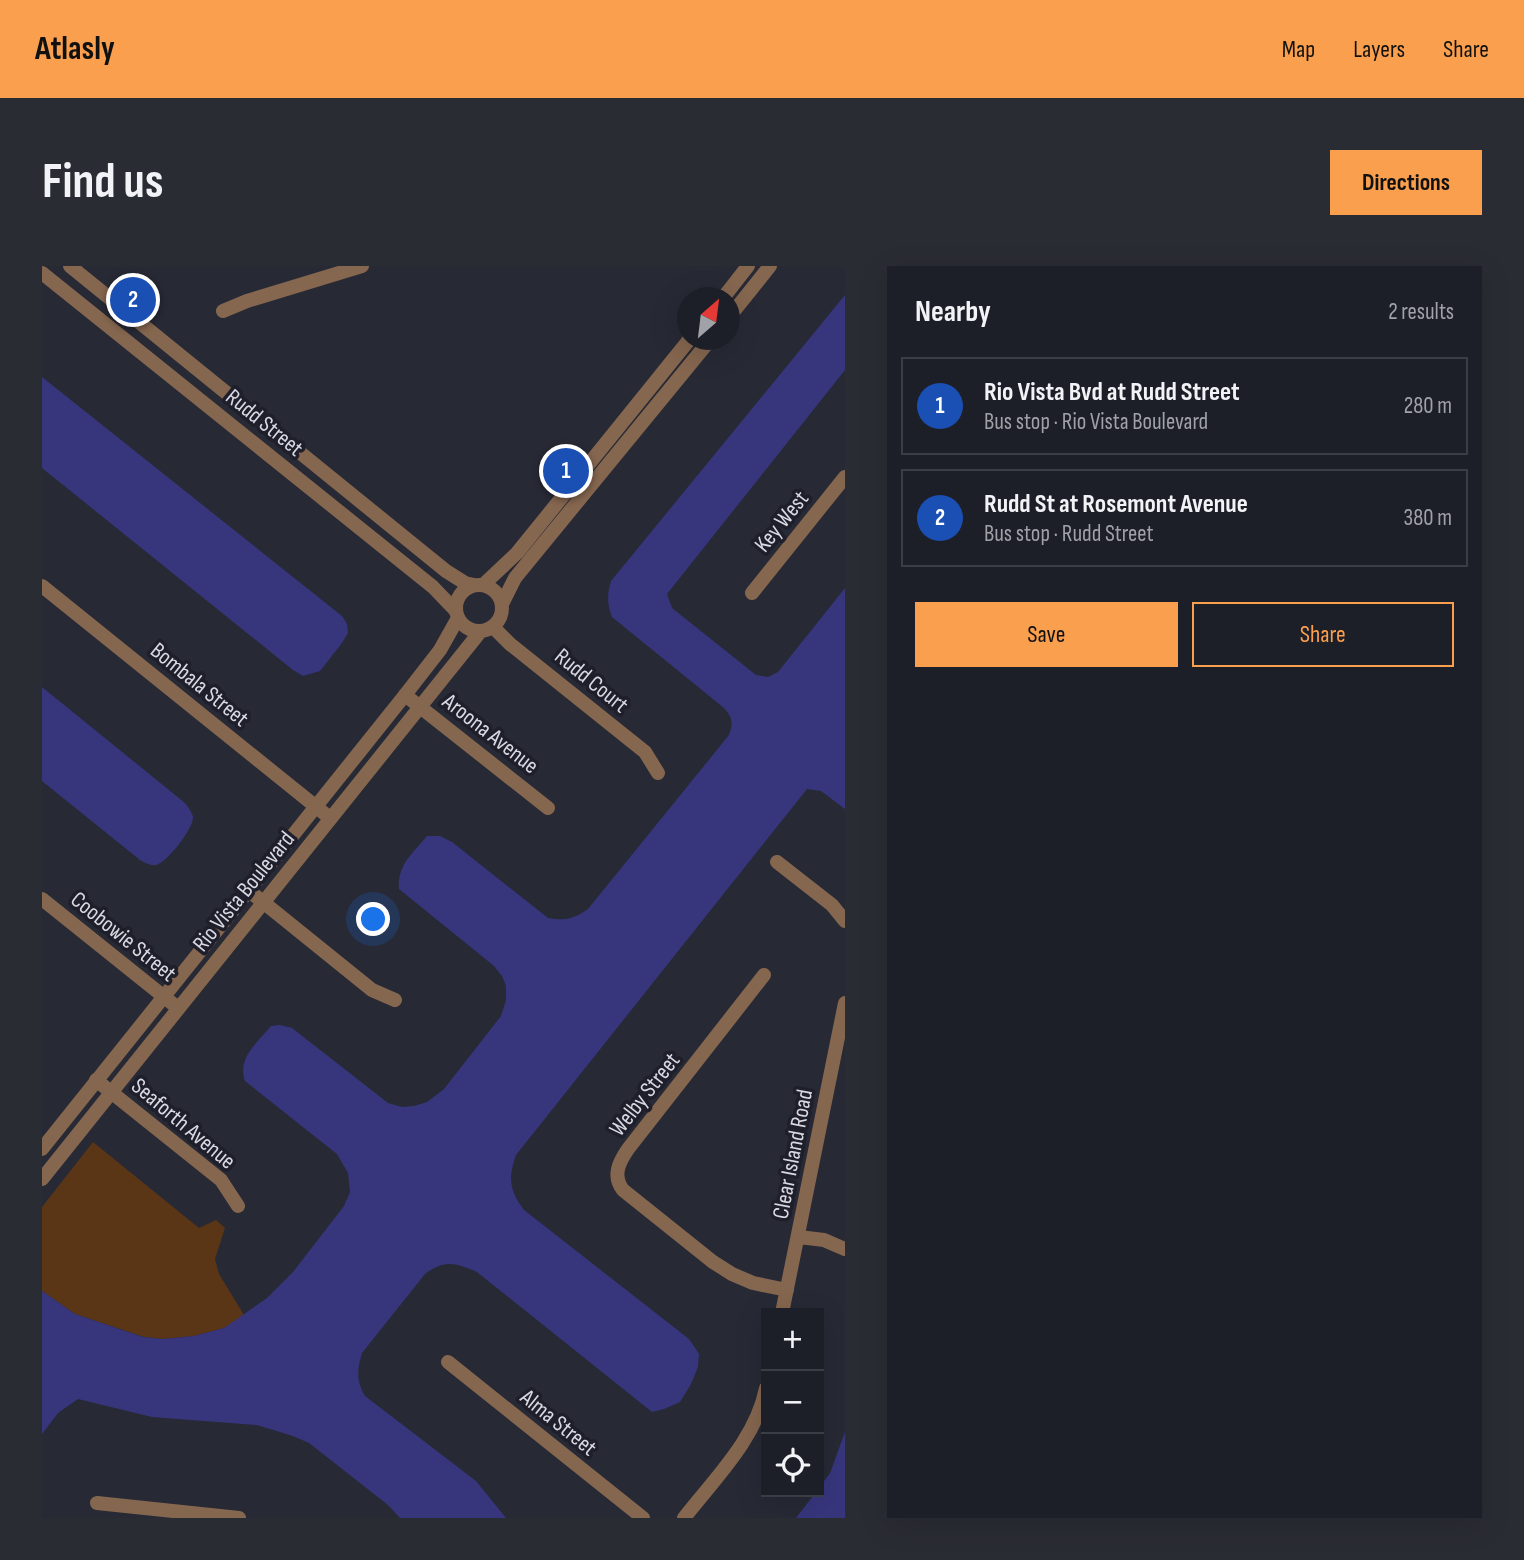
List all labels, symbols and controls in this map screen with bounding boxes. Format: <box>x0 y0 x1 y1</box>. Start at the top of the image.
text: Atlasly <box>35 29 115 69</box>
text: Map <box>1282 35 1315 64</box>
text: Layers <box>1353 35 1405 64</box>
text: Share <box>1443 35 1489 64</box>
button: Directions <box>1330 150 1482 215</box>
text: Find us <box>42 153 164 212</box>
pin: 2 <box>110 274 156 326</box>
north arrow <box>677 287 740 350</box>
text: Nearby <box>915 294 991 330</box>
text: 2 results <box>1388 298 1454 326</box>
text: Rio Vista Bvd at Rudd Street <box>984 377 1240 408</box>
street label: Rudd Street <box>220 383 309 462</box>
text: 1 <box>935 392 945 420</box>
text: 280 m <box>1404 392 1452 420</box>
text: Bus stop · Rio Vista Boulevard <box>984 408 1208 436</box>
pin: 1 <box>543 445 589 497</box>
street label: Key West <box>749 485 815 558</box>
text: Rudd St at Rosemont Avenue <box>984 489 1248 520</box>
text: 2 <box>935 504 945 532</box>
text: 380 m <box>1404 504 1452 532</box>
text: Bus stop · Rudd Street <box>984 520 1153 548</box>
button: Save <box>915 602 1178 667</box>
button: Share <box>1192 602 1454 667</box>
street label: Bombala Street <box>145 637 254 733</box>
street label: Rudd Court <box>549 642 634 719</box>
street label: Aroona Avenue <box>436 687 544 780</box>
street label: Rio Vista Boulevard <box>187 826 301 957</box>
street label: Coobowie Street <box>65 886 182 988</box>
your location <box>356 902 390 936</box>
street label: Welby Street <box>603 1047 686 1142</box>
street label: Seaforth Avenue <box>126 1072 241 1175</box>
street label: Clear Island Road <box>767 1087 819 1221</box>
map controls <box>761 1308 824 1497</box>
button: + <box>761 1308 824 1371</box>
button: − <box>761 1371 824 1434</box>
street label: Alma Street <box>514 1383 602 1462</box>
button: locate <box>761 1434 824 1497</box>

